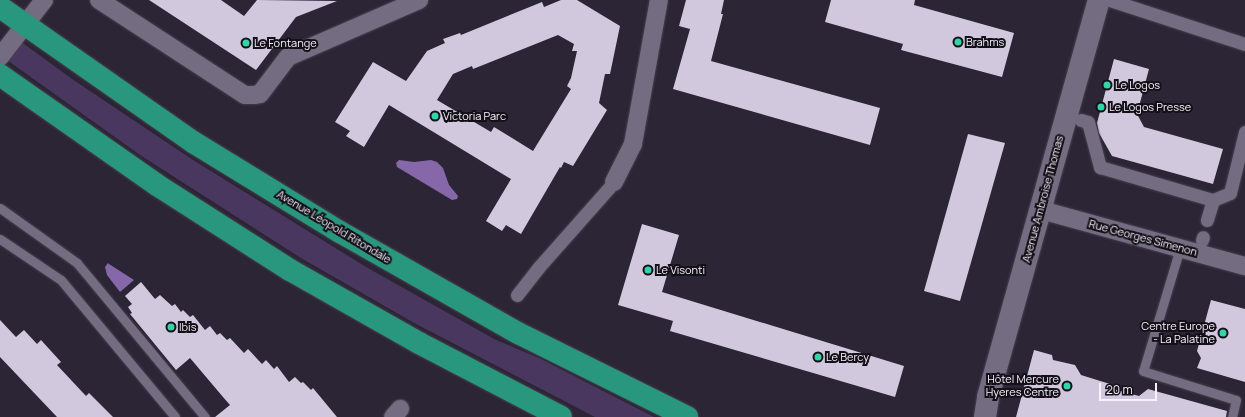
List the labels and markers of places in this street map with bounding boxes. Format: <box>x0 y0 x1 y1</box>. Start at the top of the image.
place label: Brahms <box>966 35 1004 49</box>
place label: Le Fontange <box>254 36 317 50</box>
marker: Brahms <box>953 37 963 47</box>
marker: Le Fontange <box>241 38 251 48</box>
place label: Le Logos <box>1115 78 1160 92</box>
marker: Le Logos <box>1102 80 1112 90</box>
place label: Le Logos Presse <box>1109 100 1191 114</box>
marker: Le Logos Presse <box>1096 102 1106 112</box>
place label: Victoria Parc <box>443 109 506 123</box>
marker: Victoria Parc <box>430 111 440 121</box>
place label: Le Visonti <box>656 263 705 277</box>
marker: Le Visonti <box>643 265 653 275</box>
place label: Ibis <box>179 320 196 334</box>
place label: Centre Europe - La Palatine <box>1141 320 1215 346</box>
marker: Ibis <box>166 322 176 332</box>
marker: Centre Europe - La Palatine <box>1218 328 1228 338</box>
place label: Le Bercy <box>826 350 869 364</box>
marker: Le Bercy <box>813 352 823 362</box>
place label: Hôtel Mercure Hyeres Centre <box>986 373 1059 399</box>
marker: Hôtel Mercure Hyeres Centre <box>1062 381 1072 391</box>

